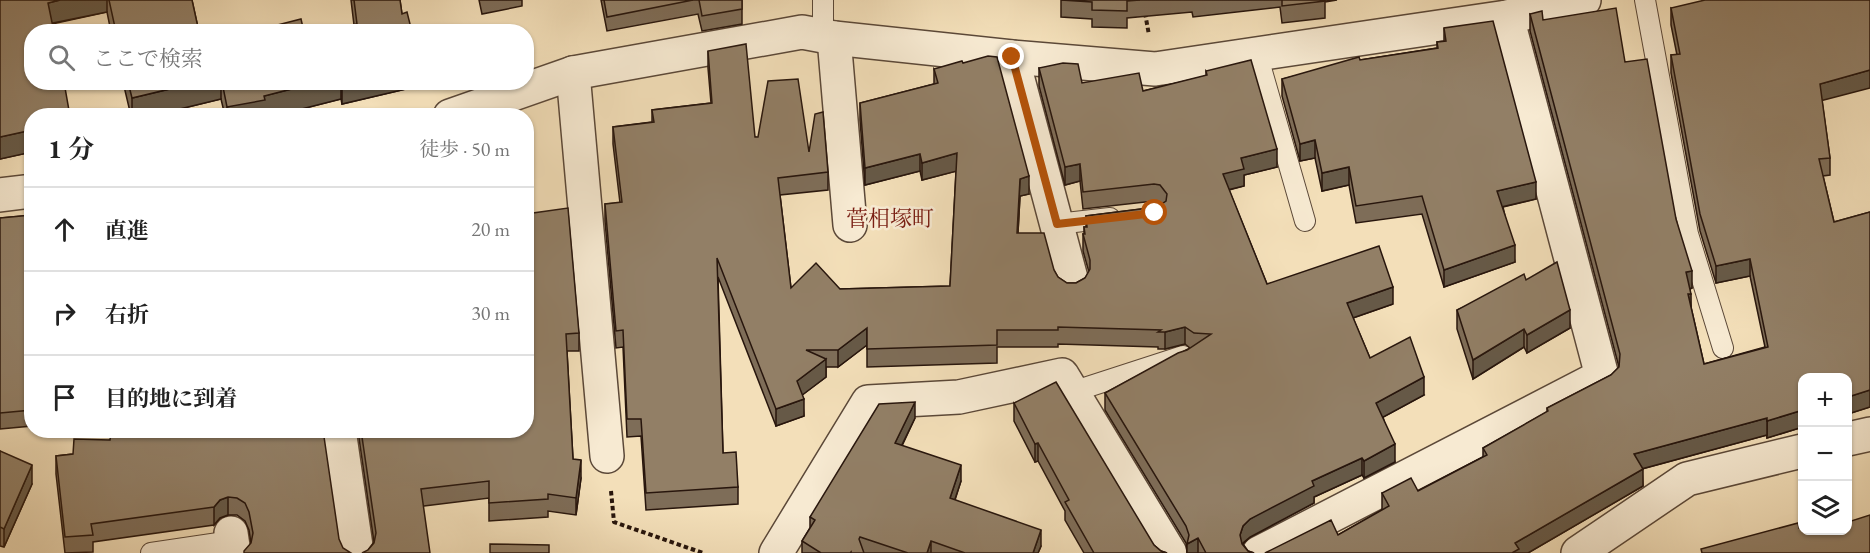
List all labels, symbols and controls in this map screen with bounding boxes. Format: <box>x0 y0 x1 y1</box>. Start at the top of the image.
search box <box>24 24 534 90</box>
icon: search <box>45 41 78 74</box>
route end <box>998 43 1024 69</box>
text: ここで検索 <box>93 44 203 73</box>
text: 1 分 <box>48 132 94 166</box>
text: 徒歩 · 50 m <box>419 136 510 162</box>
route start <box>1141 199 1167 225</box>
district label: 菅相塚町 <box>846 204 934 233</box>
icon: ahead <box>48 213 81 246</box>
text: 直進 <box>105 216 149 245</box>
text: 20 m <box>471 216 510 242</box>
icon: right <box>48 297 81 330</box>
text: 右折 <box>105 300 149 329</box>
text: 30 m <box>471 300 510 326</box>
map controls <box>1798 373 1852 535</box>
button: + <box>1798 373 1852 427</box>
icon: arrive <box>48 381 81 414</box>
text: 目的地に到着 <box>105 384 237 413</box>
button: − <box>1798 427 1852 481</box>
button: layers <box>1798 481 1852 535</box>

